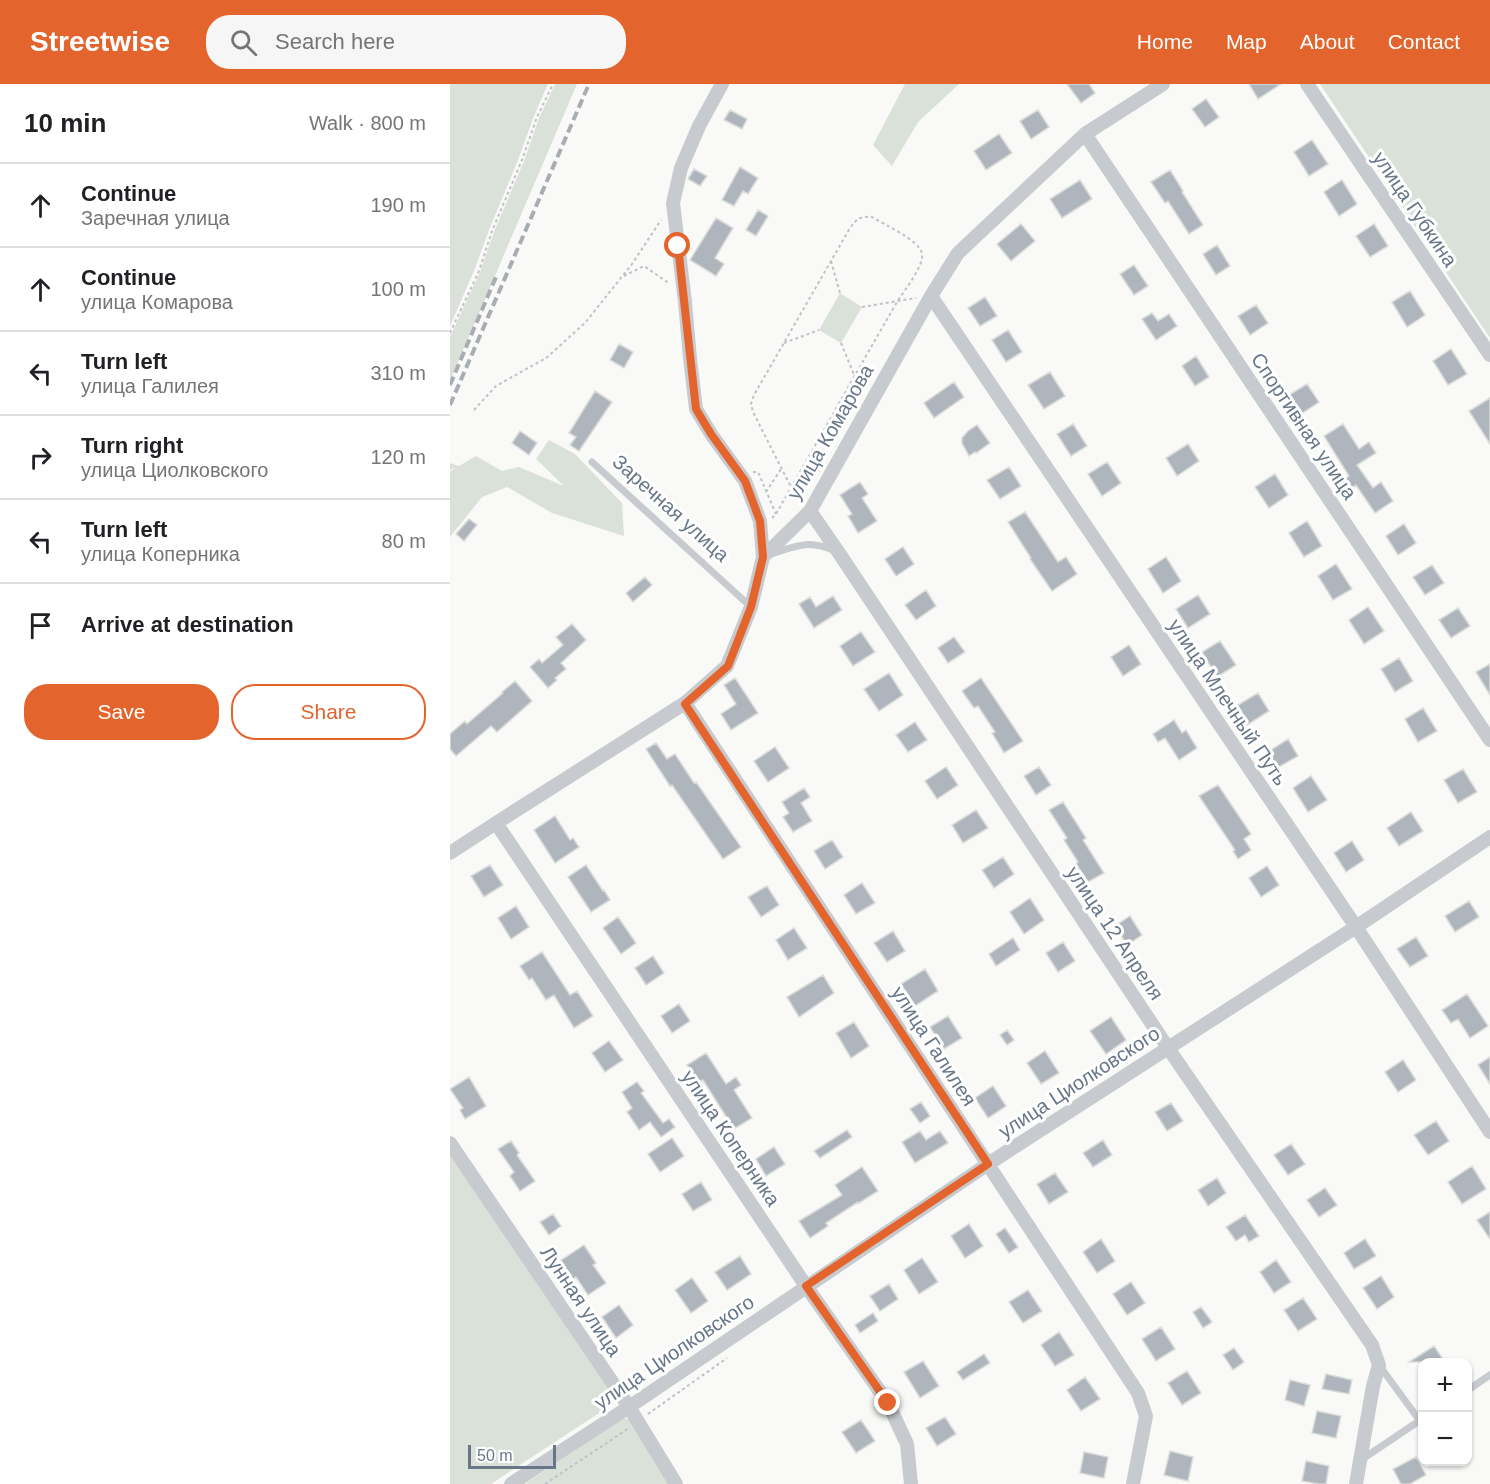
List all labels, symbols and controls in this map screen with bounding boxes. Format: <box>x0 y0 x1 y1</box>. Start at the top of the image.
search box <box>206 15 626 69</box>
text: Streetwise <box>30 26 170 57</box>
icon: search <box>227 26 260 59</box>
text: Search here <box>275 29 395 54</box>
text: Home <box>1137 30 1193 53</box>
text: Map <box>1226 30 1267 53</box>
text: About <box>1300 30 1355 53</box>
text: Contact <box>1388 30 1460 53</box>
text: 10 min <box>24 108 106 138</box>
text: Walk · 800 m <box>309 112 426 134</box>
street label: улица Губкина <box>1368 147 1462 271</box>
text: Continue <box>81 181 176 206</box>
icon: ahead <box>24 189 57 222</box>
text: 190 m <box>370 194 426 216</box>
text: Заречная улица <box>81 207 230 229</box>
route start <box>664 232 690 258</box>
text: Continue <box>81 265 176 290</box>
icon: ahead <box>24 273 57 306</box>
text: 100 m <box>370 278 426 300</box>
text: улица Комарова <box>81 291 233 313</box>
text: Turn left <box>81 349 167 374</box>
street label: Спортивная улица <box>1247 349 1362 504</box>
icon: left <box>24 357 57 390</box>
street label: улица Комарова <box>782 360 878 503</box>
text: 310 m <box>370 362 426 384</box>
text: улица Галилея <box>81 375 219 397</box>
text: Turn right <box>81 433 183 458</box>
icon: right <box>24 441 57 474</box>
text: 120 m <box>370 446 426 468</box>
street label: Заречная улица <box>608 450 734 567</box>
text: улица Циолковского <box>81 459 268 481</box>
text: Turn left <box>81 517 167 542</box>
icon: left <box>24 525 57 558</box>
text: 80 m <box>382 530 426 552</box>
text: улица Коперника <box>81 543 240 565</box>
icon: arrive <box>24 609 57 642</box>
text: Arrive at destination <box>81 612 294 637</box>
street label: улица Млечный Путь <box>1164 615 1292 789</box>
button: Save <box>24 684 219 740</box>
button: Share <box>231 684 426 740</box>
street label: улица 12 Апреля <box>1062 862 1168 1004</box>
street label: улица Галилея <box>887 982 981 1110</box>
street label: улица Циолковского <box>994 1022 1164 1142</box>
street label: улица Коперника <box>677 1066 785 1211</box>
street label: Лунная улица <box>536 1242 626 1361</box>
street label: улица Циолковского <box>590 1290 758 1414</box>
map controls <box>1418 1358 1472 1466</box>
button: + <box>1418 1358 1472 1412</box>
route end <box>874 1389 900 1415</box>
button: − <box>1418 1412 1472 1466</box>
scale bar <box>468 1442 556 1470</box>
text: 50 m <box>477 1447 513 1464</box>

